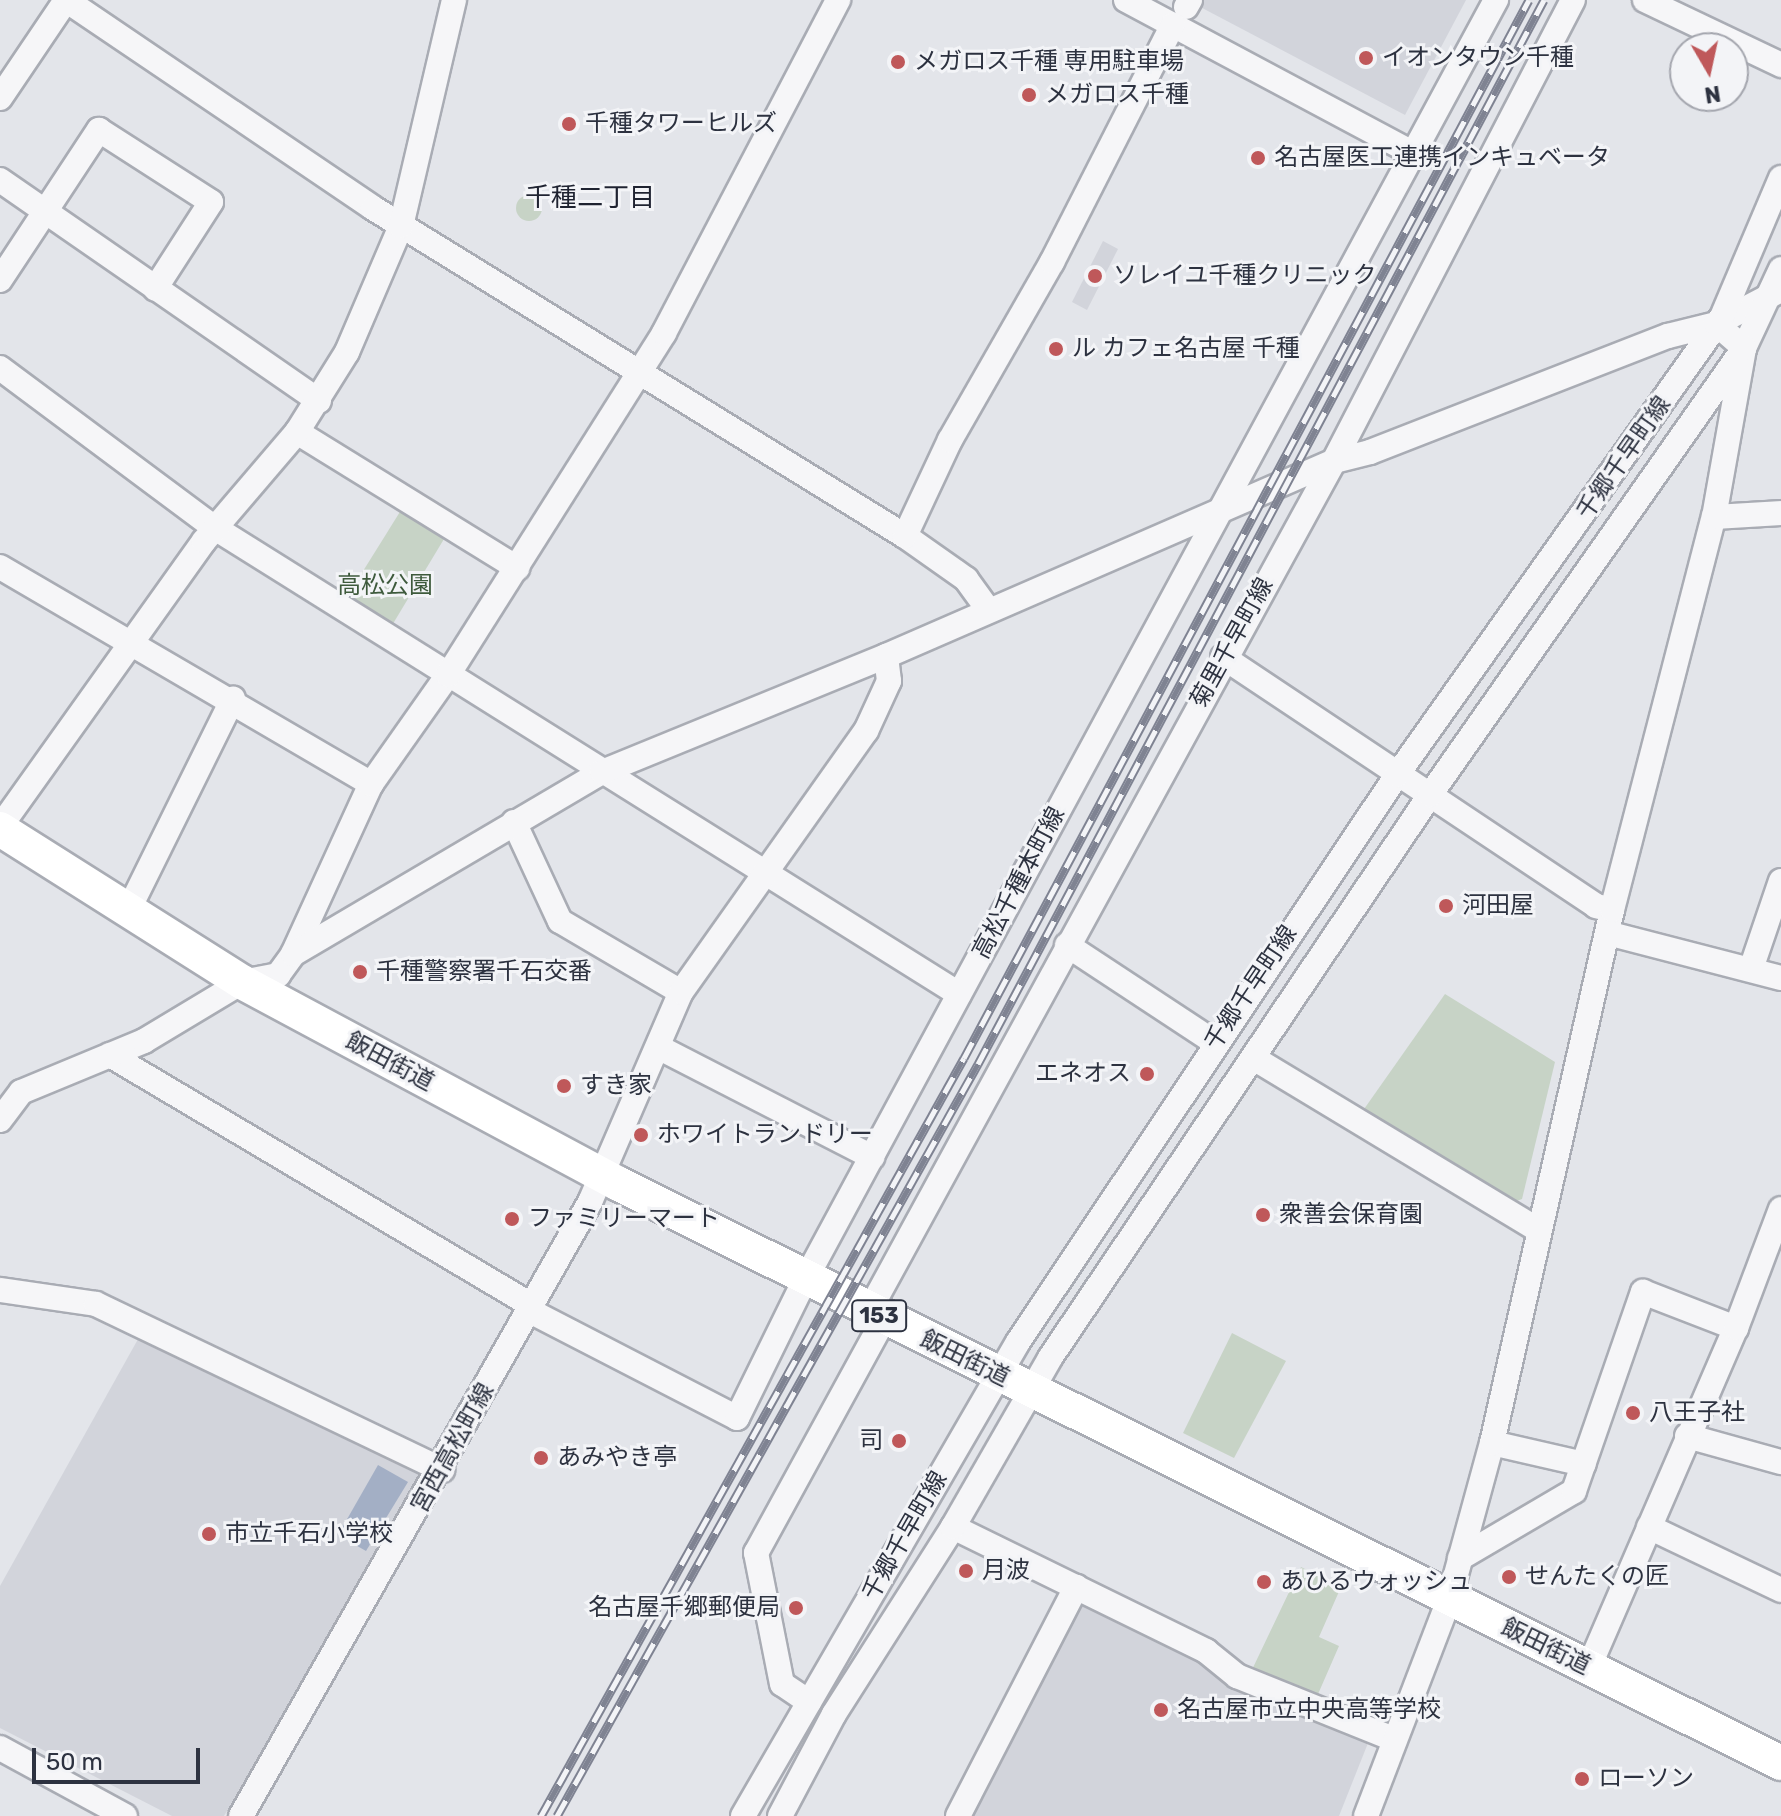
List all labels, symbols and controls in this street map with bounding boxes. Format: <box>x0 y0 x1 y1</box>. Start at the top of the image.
north arrow <box>1669 32 1749 112</box>
place label: イオンタウン千種 <box>1382 44 1574 72</box>
place label: メガロス千種 専用駐車場 <box>914 48 1184 76</box>
marker: イオンタウン千種 <box>1357 49 1375 67</box>
marker: メガロス千種 専用駐車場 <box>889 53 907 71</box>
text: N <box>1703 80 1722 109</box>
place label: メガロス千種 <box>1045 81 1189 109</box>
marker: メガロス千種 <box>1020 86 1038 104</box>
place label: 千種タワーヒルズ <box>585 110 777 138</box>
marker: 千種タワーヒルズ <box>560 115 578 133</box>
place label: 名古屋医工連携インキュベータ <box>1274 144 1610 172</box>
marker: 名古屋医工連携インキュベータ <box>1249 149 1267 167</box>
district label: 千種二丁目 <box>525 182 655 214</box>
place label: ソレイユ千種クリニック <box>1113 262 1377 290</box>
marker: ソレイユ千種クリニック <box>1084 265 1106 287</box>
place label: ル カフェ名古屋 千種 <box>1072 335 1300 363</box>
marker: ル カフェ名古屋 千種 <box>1047 340 1065 358</box>
street label: 千郷千早町線 <box>1571 391 1677 525</box>
park label: 高松公園 <box>337 572 433 600</box>
street label: 菊里千早町線 <box>1184 573 1280 713</box>
street label: 高松千種本町線 <box>967 802 1071 964</box>
place label: 河田屋 <box>1462 892 1534 920</box>
marker: 河田屋 <box>1437 897 1455 915</box>
street label: 千郷千早町線 <box>1199 920 1303 1056</box>
place label: 千種警察署千石交番 <box>376 958 592 986</box>
marker: 千種警察署千石交番 <box>351 963 369 981</box>
street label: 飯田街道 <box>341 1027 439 1097</box>
place label: エネオス <box>1035 1060 1131 1088</box>
marker: エネオス <box>1138 1065 1156 1083</box>
place label: すき家 <box>580 1072 652 1100</box>
marker: すき家 <box>555 1077 573 1095</box>
place label: ホワイトランドリー <box>657 1121 873 1149</box>
marker: ホワイトランドリー <box>632 1126 650 1144</box>
place label: 衆善会保育園 <box>1279 1201 1423 1229</box>
place label: ファミリーマート <box>528 1205 720 1233</box>
marker: 衆善会保育園 <box>1254 1206 1272 1224</box>
marker: ファミリーマート <box>503 1210 521 1228</box>
road number: 153 <box>851 1298 907 1334</box>
street label: 飯田街道 <box>916 1325 1014 1393</box>
street label: 宮西高松町線 <box>405 1378 501 1518</box>
place label: 八王子社 <box>1649 1399 1745 1427</box>
marker: 八王子社 <box>1624 1404 1642 1422</box>
place label: 司 <box>859 1427 883 1455</box>
marker: 司 <box>890 1432 908 1450</box>
place label: あみやき亭 <box>557 1444 677 1472</box>
marker: あみやき亭 <box>532 1449 550 1467</box>
street label: 千郷千早町線 <box>857 1466 953 1606</box>
place label: 市立千石小学校 <box>225 1520 393 1548</box>
marker: 市立千石小学校 <box>200 1525 218 1543</box>
place label: 月波 <box>982 1557 1030 1585</box>
marker: 月波 <box>957 1562 975 1580</box>
place label: せんたくの匠 <box>1525 1563 1669 1591</box>
place label: あひるウォッシュ <box>1280 1568 1472 1596</box>
marker: せんたくの匠 <box>1500 1568 1518 1586</box>
marker: あひるウォッシュ <box>1255 1573 1273 1591</box>
place label: 名古屋千郷郵便局 <box>588 1594 780 1622</box>
marker: 名古屋千郷郵便局 <box>787 1599 805 1617</box>
street label: 飯田街道 <box>1497 1613 1595 1681</box>
place label: 名古屋市立中央高等学校 <box>1177 1696 1441 1724</box>
marker: 名古屋市立中央高等学校 <box>1152 1701 1170 1719</box>
scale bar <box>36 1732 204 1782</box>
text: 50 m <box>46 1748 103 1776</box>
place label: ローソン <box>1598 1765 1694 1793</box>
marker: ローソン <box>1573 1770 1591 1788</box>

